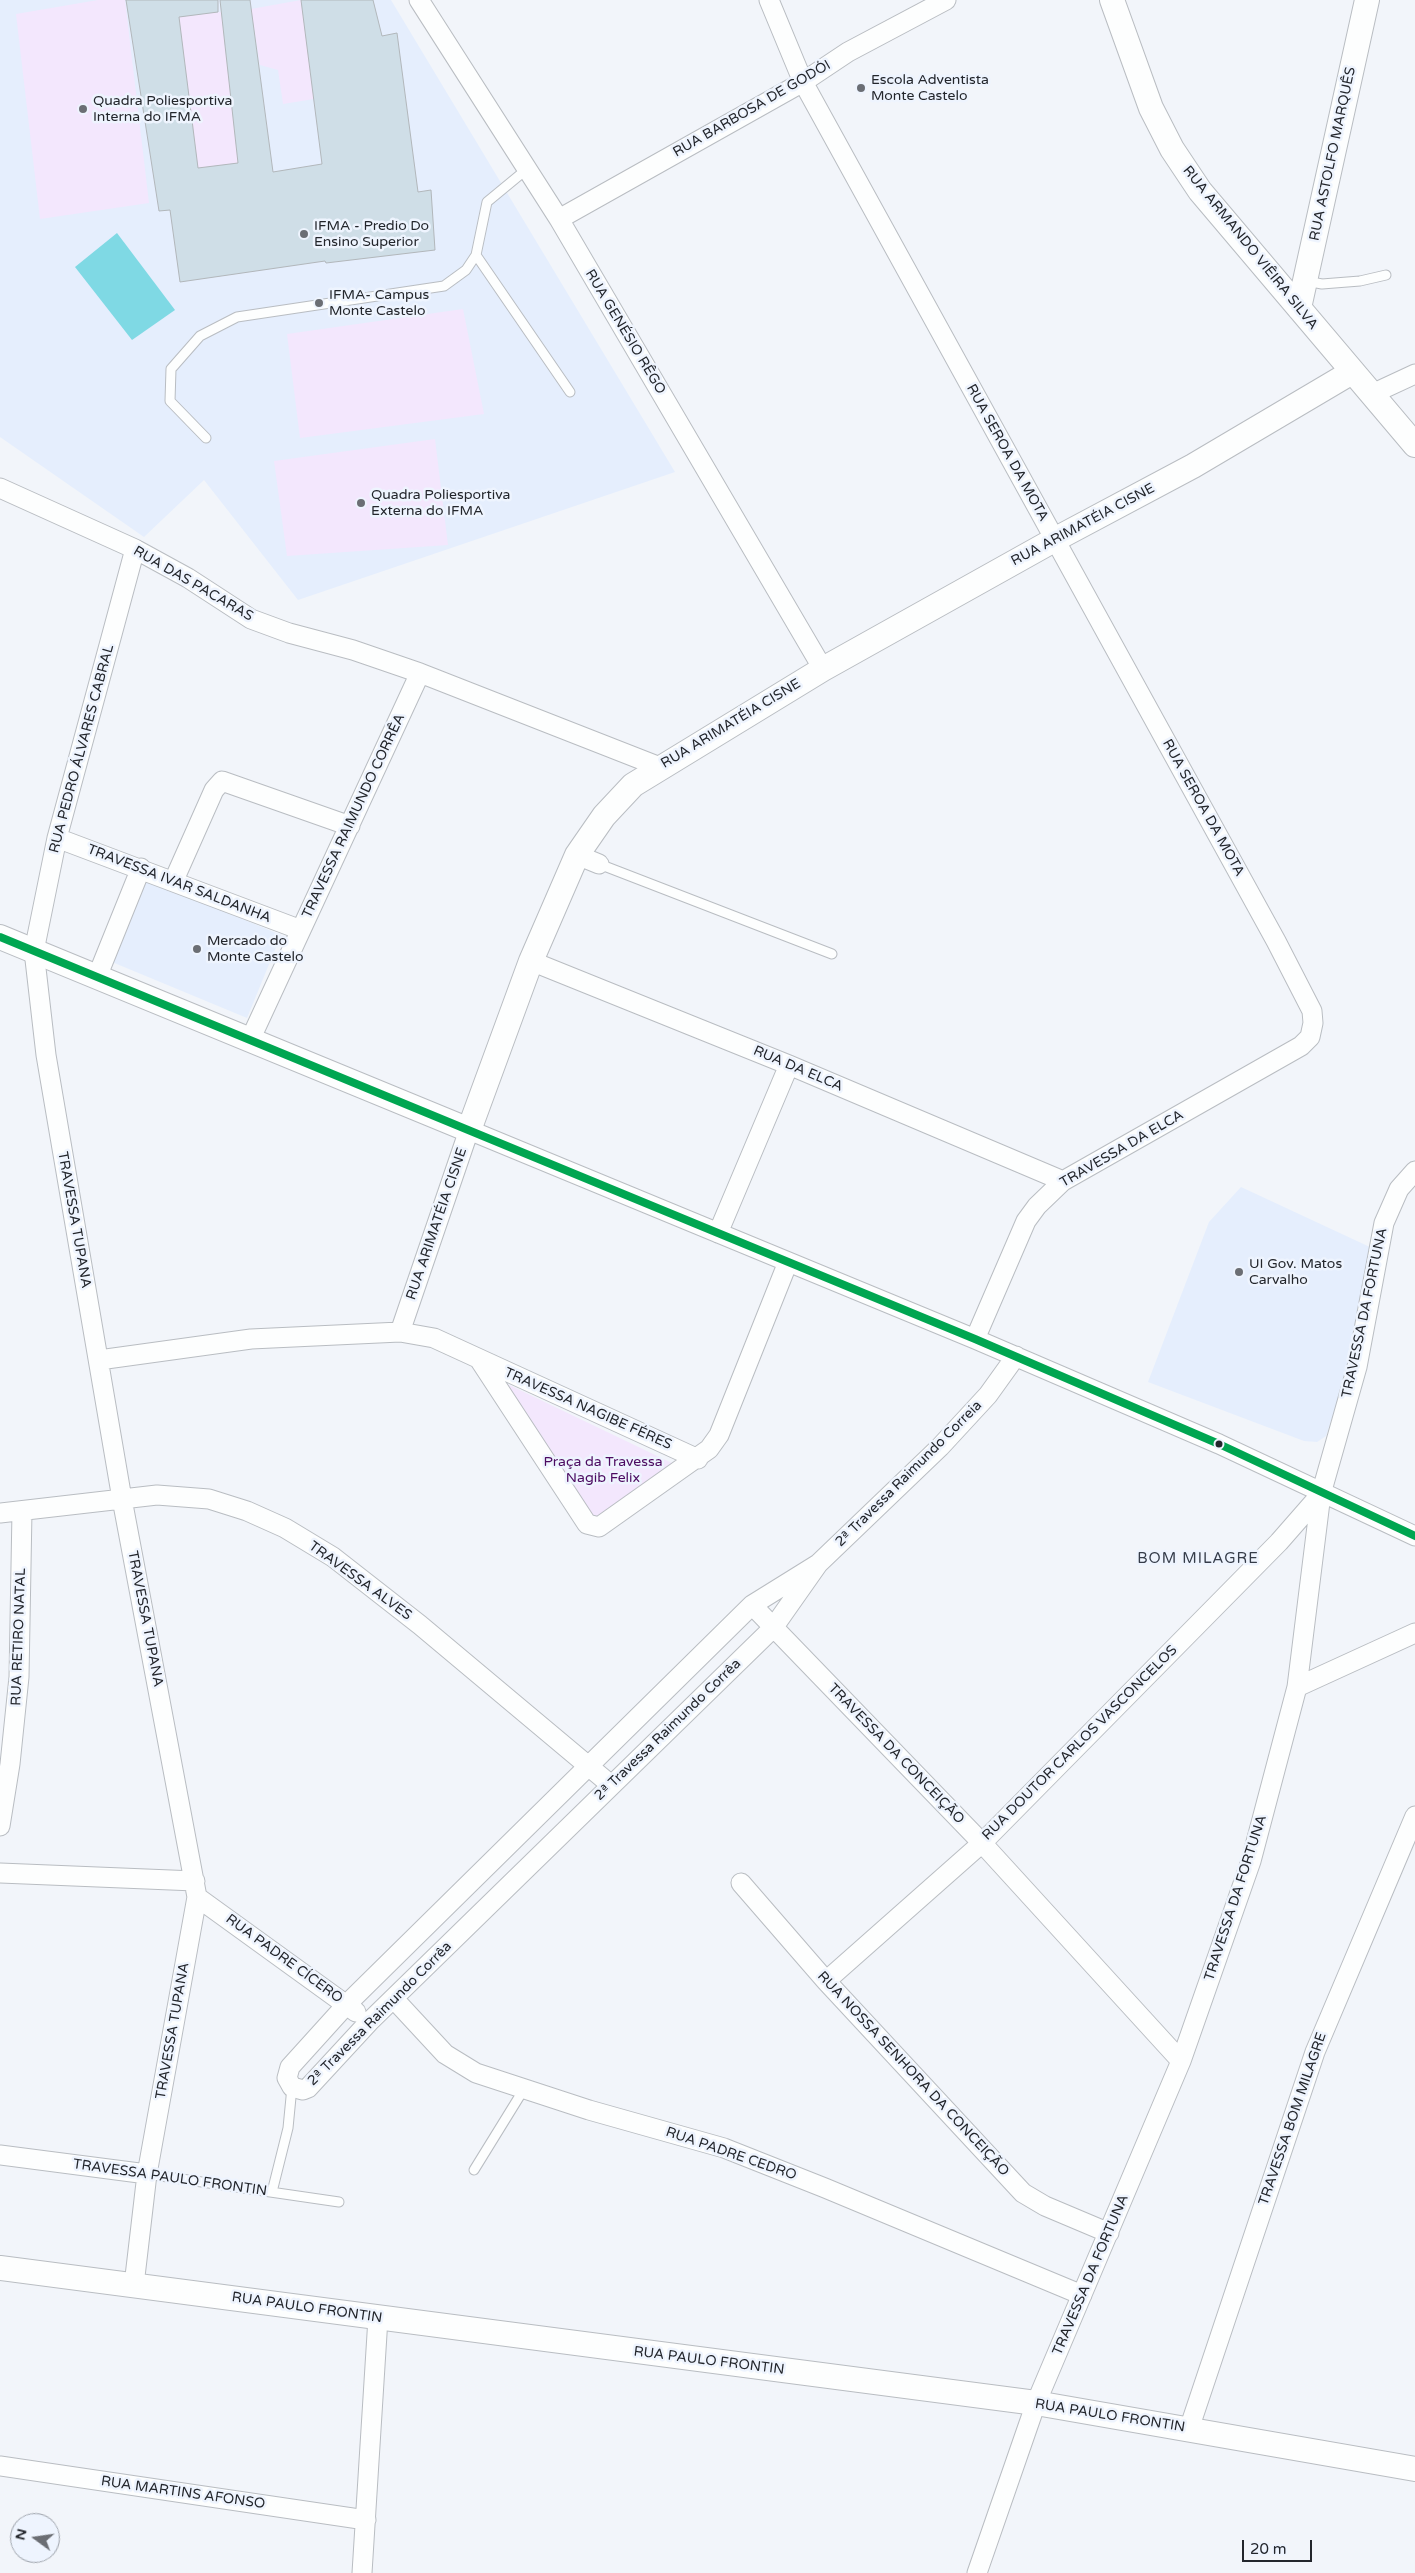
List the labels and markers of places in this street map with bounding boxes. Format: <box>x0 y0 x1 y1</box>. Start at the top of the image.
place label: Escola Adventista Monte Castelo <box>871 72 989 104</box>
marker: Escola Adventista Monte Castelo <box>855 82 867 94</box>
place label: Quadra Poliesportiva Interna do IFMA <box>93 93 232 125</box>
marker: Quadra Poliesportiva Interna do IFMA <box>77 103 89 115</box>
place label: IFMA - Predio Do Ensino Superior <box>314 218 429 250</box>
marker: IFMA - Predio Do Ensino Superior <box>298 228 310 240</box>
place label: IFMA- Campus Monte Castelo <box>329 287 429 320</box>
marker: IFMA- Campus Monte Castelo <box>313 297 325 309</box>
place label: Quadra Poliesportiva Externa do IFMA <box>371 487 510 520</box>
marker: Quadra Poliesportiva Externa do IFMA <box>355 497 367 509</box>
place label: Mercado do Monte Castelo <box>207 933 303 966</box>
marker: Mercado do Monte Castelo <box>191 943 203 955</box>
place label: UI Gov. Matos Carvalho <box>1249 1256 1342 1288</box>
marker: UI Gov. Matos Carvalho <box>1233 1266 1245 1278</box>
unlabelled marker <box>1214 1439 1224 1449</box>

